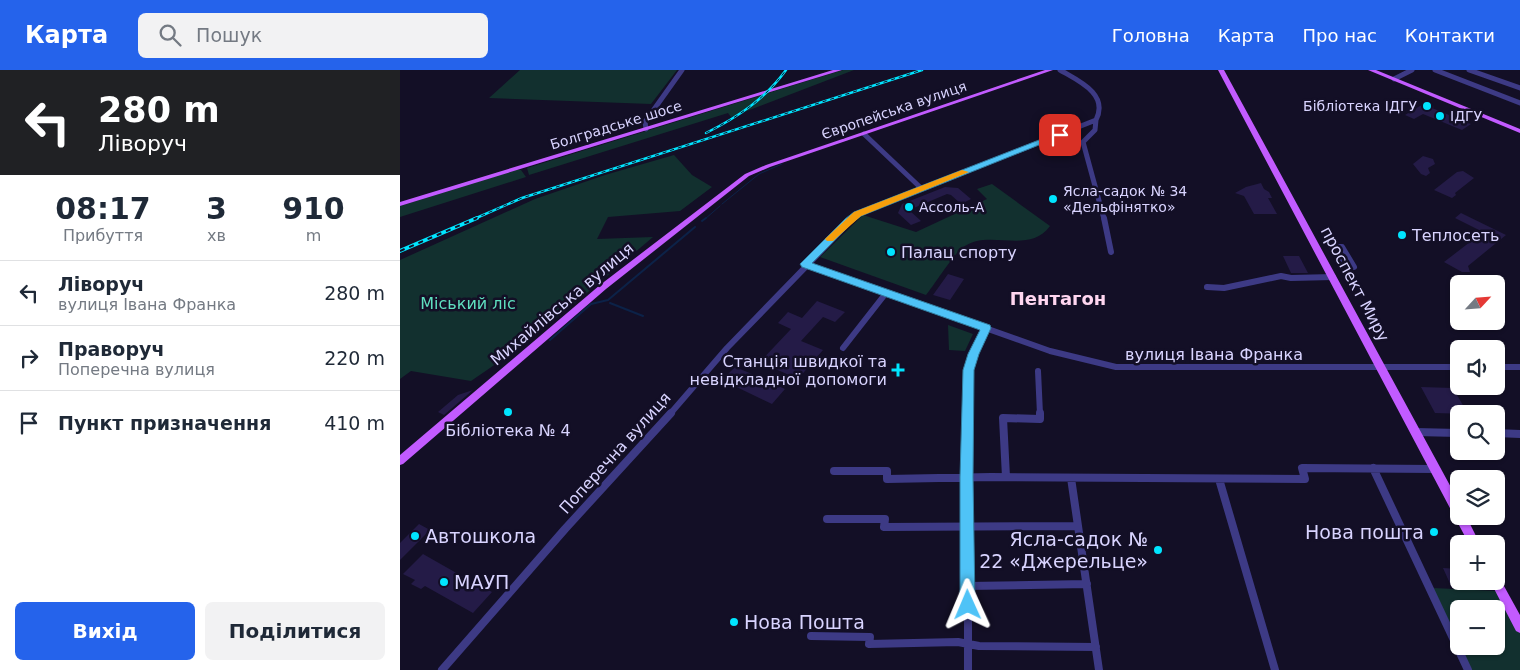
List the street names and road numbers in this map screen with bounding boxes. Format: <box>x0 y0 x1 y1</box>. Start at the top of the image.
street label: Європейська вулиця <box>819 78 969 142</box>
street label: Болградське шосе <box>548 97 684 153</box>
street label: проспект Миру <box>1317 223 1393 345</box>
street label: Михайлівська вулиця <box>487 239 637 369</box>
street label: вулиця Івана Франка <box>1125 345 1303 364</box>
street label: Поперечна вулиця <box>555 388 675 518</box>

